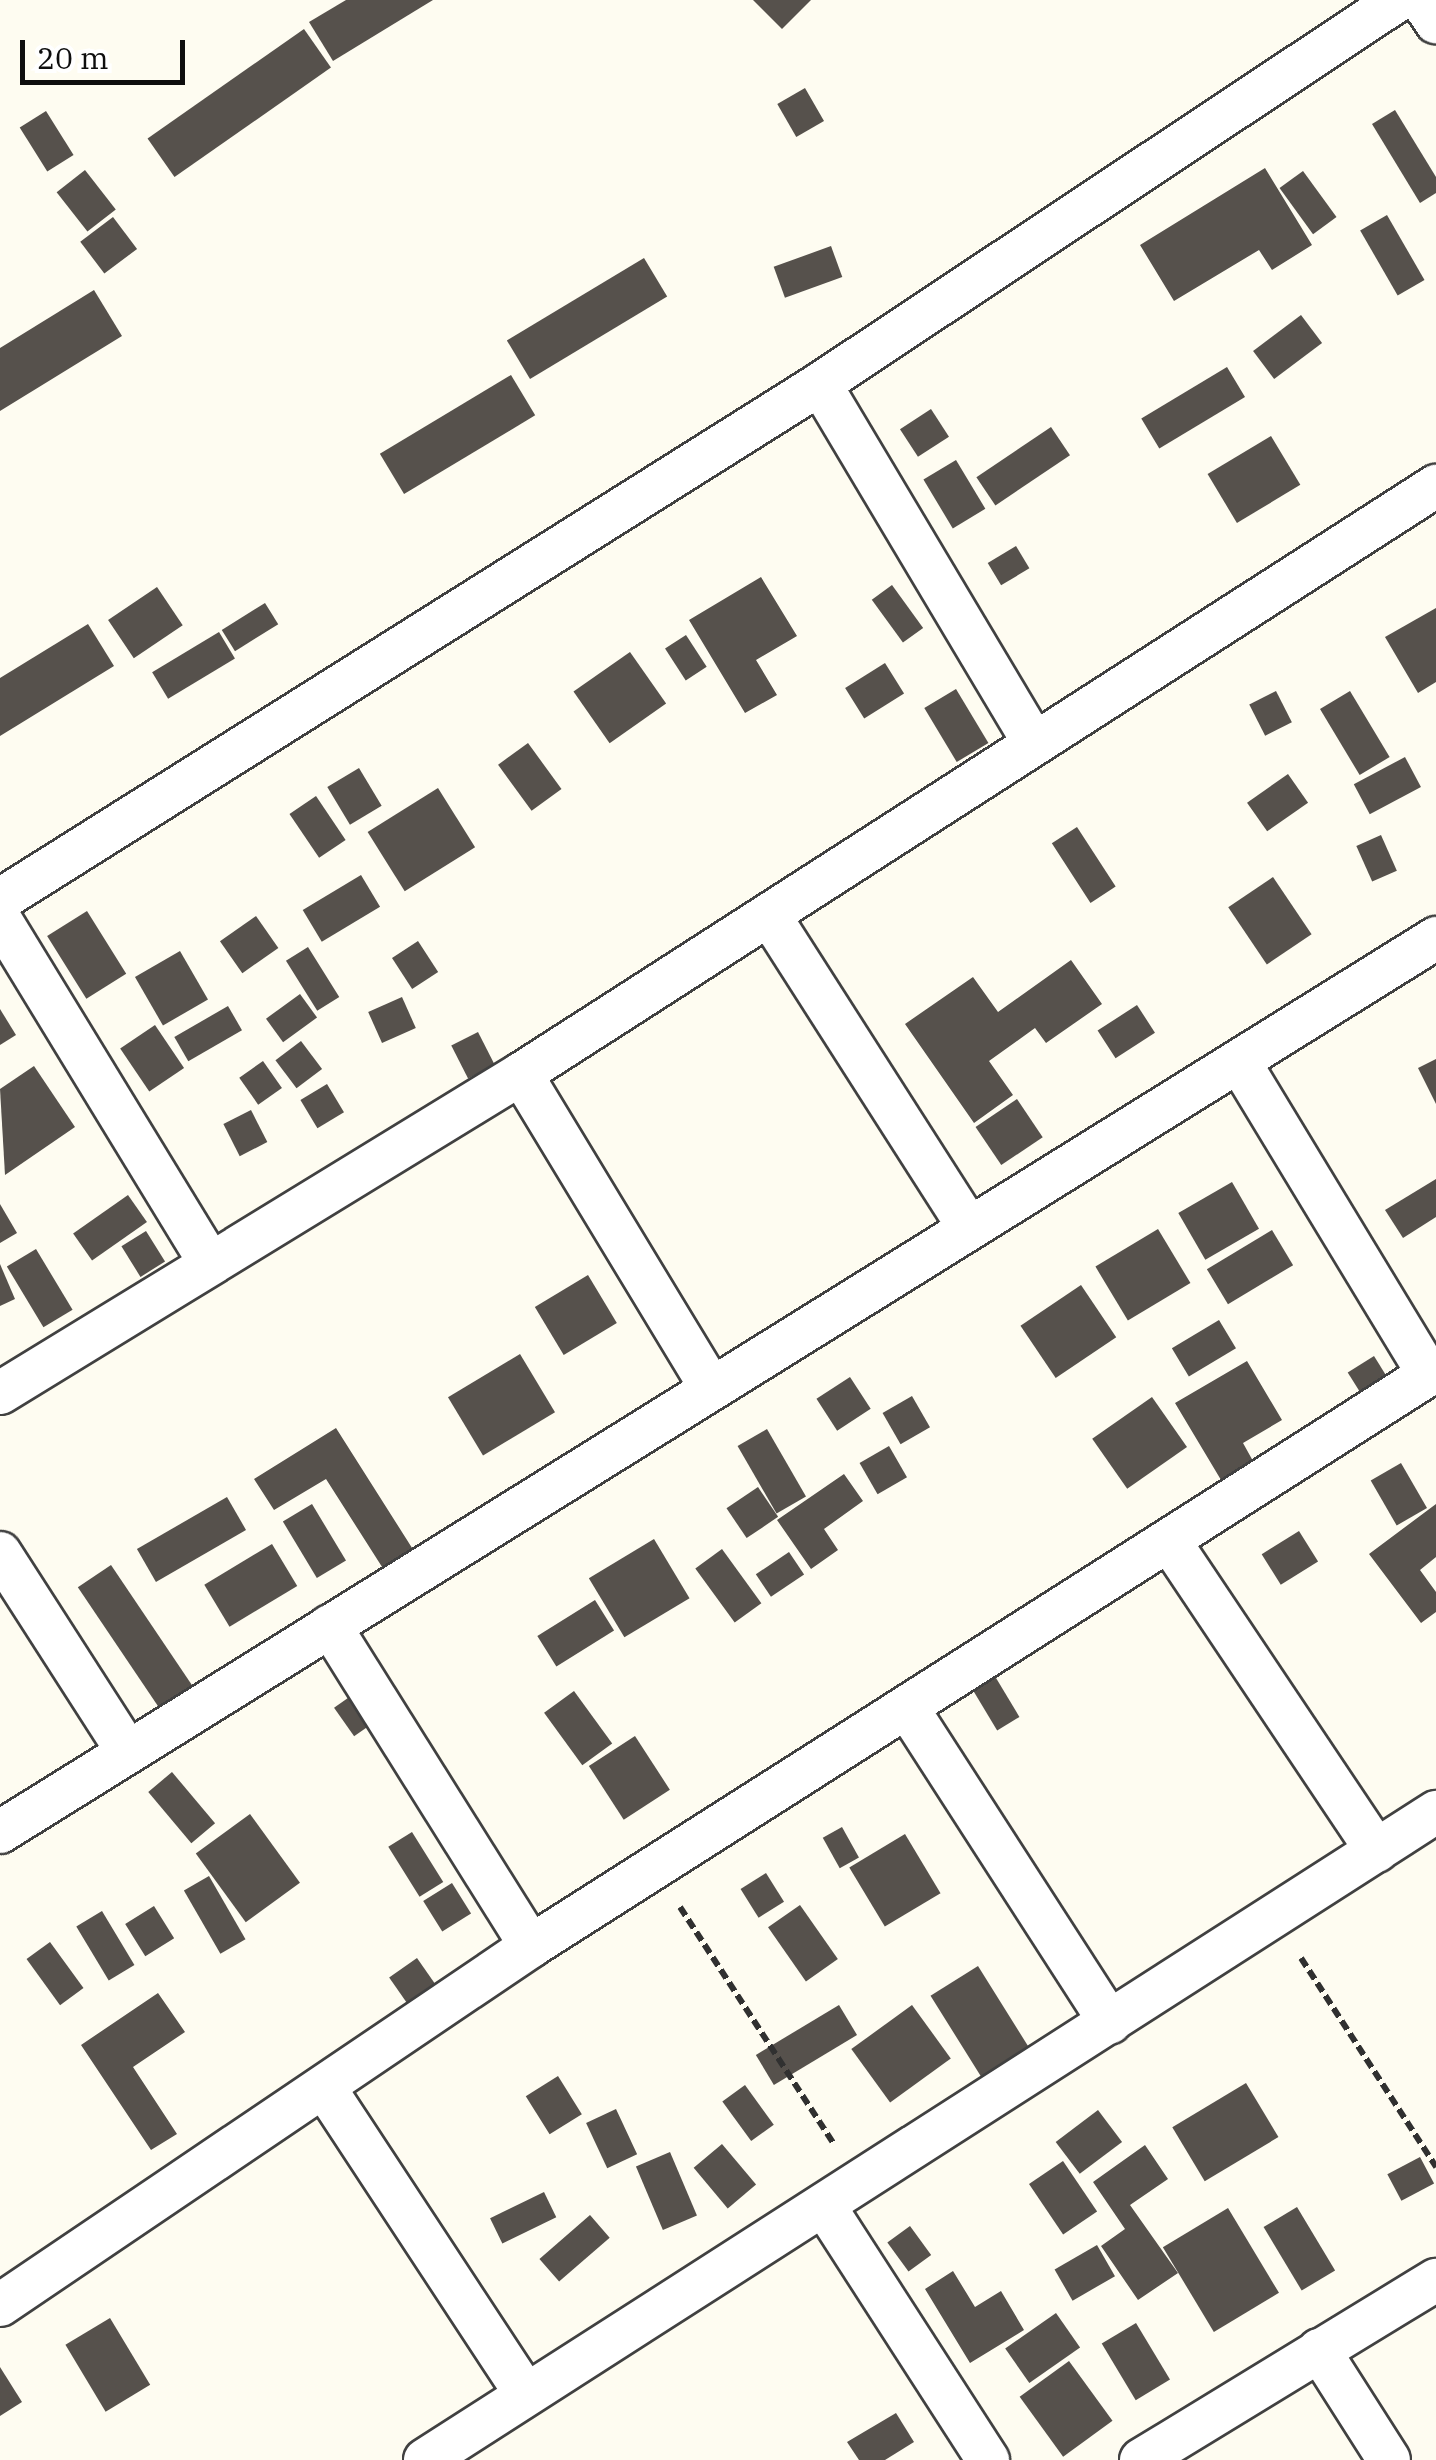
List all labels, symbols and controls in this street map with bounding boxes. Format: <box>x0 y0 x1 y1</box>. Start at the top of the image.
scale bar <box>25 20 190 82</box>
text: 20 m <box>37 38 109 77</box>

